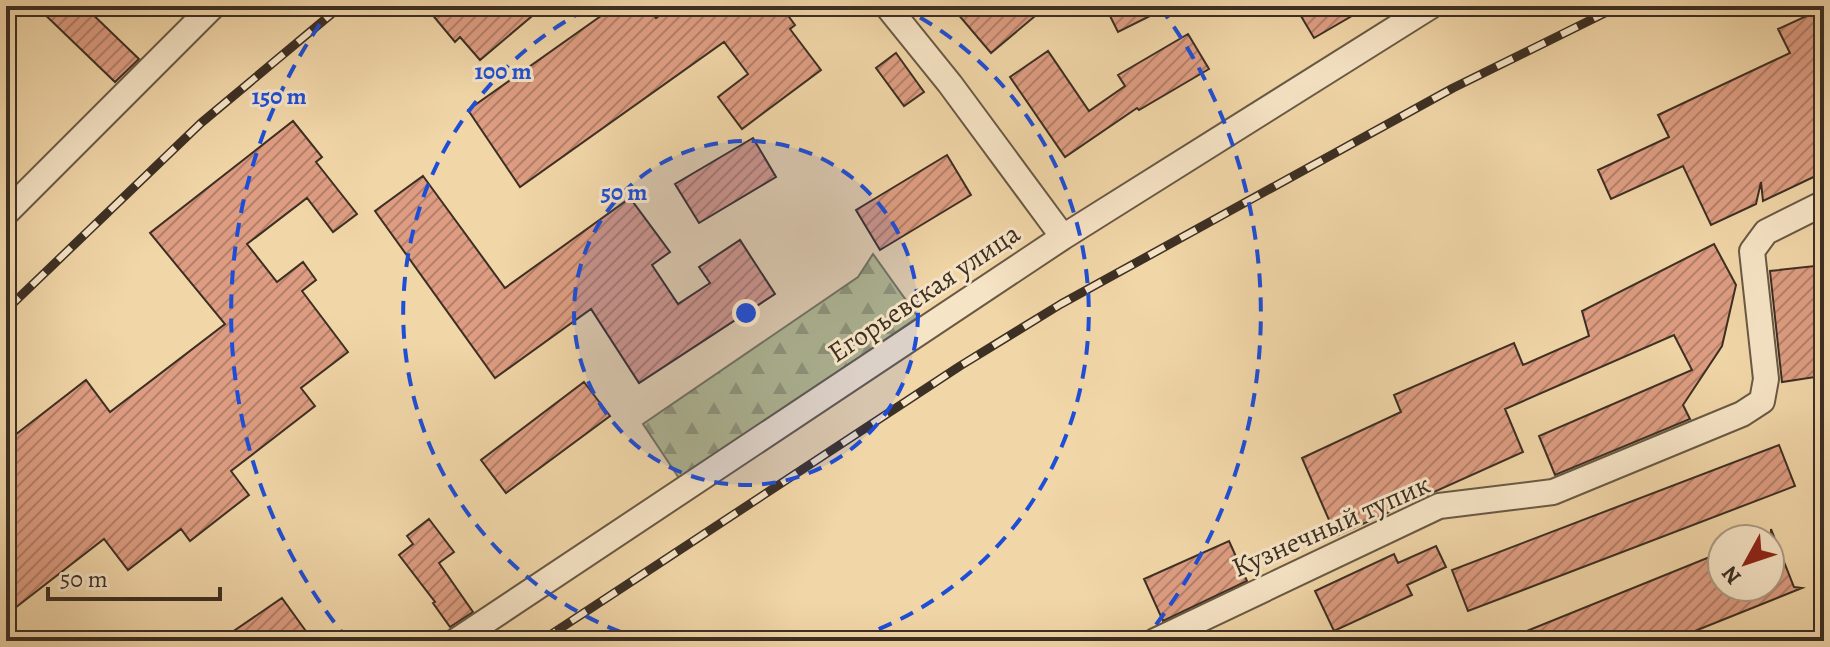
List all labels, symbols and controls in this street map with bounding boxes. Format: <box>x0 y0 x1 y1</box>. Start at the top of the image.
text: 100 m <box>474 55 532 87</box>
text: 150 m <box>251 80 307 112</box>
text: 50 m <box>601 176 647 208</box>
street label: Егорьевская улица <box>820 215 1028 371</box>
centre of rings <box>732 299 760 327</box>
street label: Кузнечный тупик <box>1226 465 1436 587</box>
north arrow <box>1706 523 1786 603</box>
scale bar <box>48 551 220 601</box>
text: N <box>1715 559 1748 591</box>
text: 50 m <box>60 563 108 595</box>

